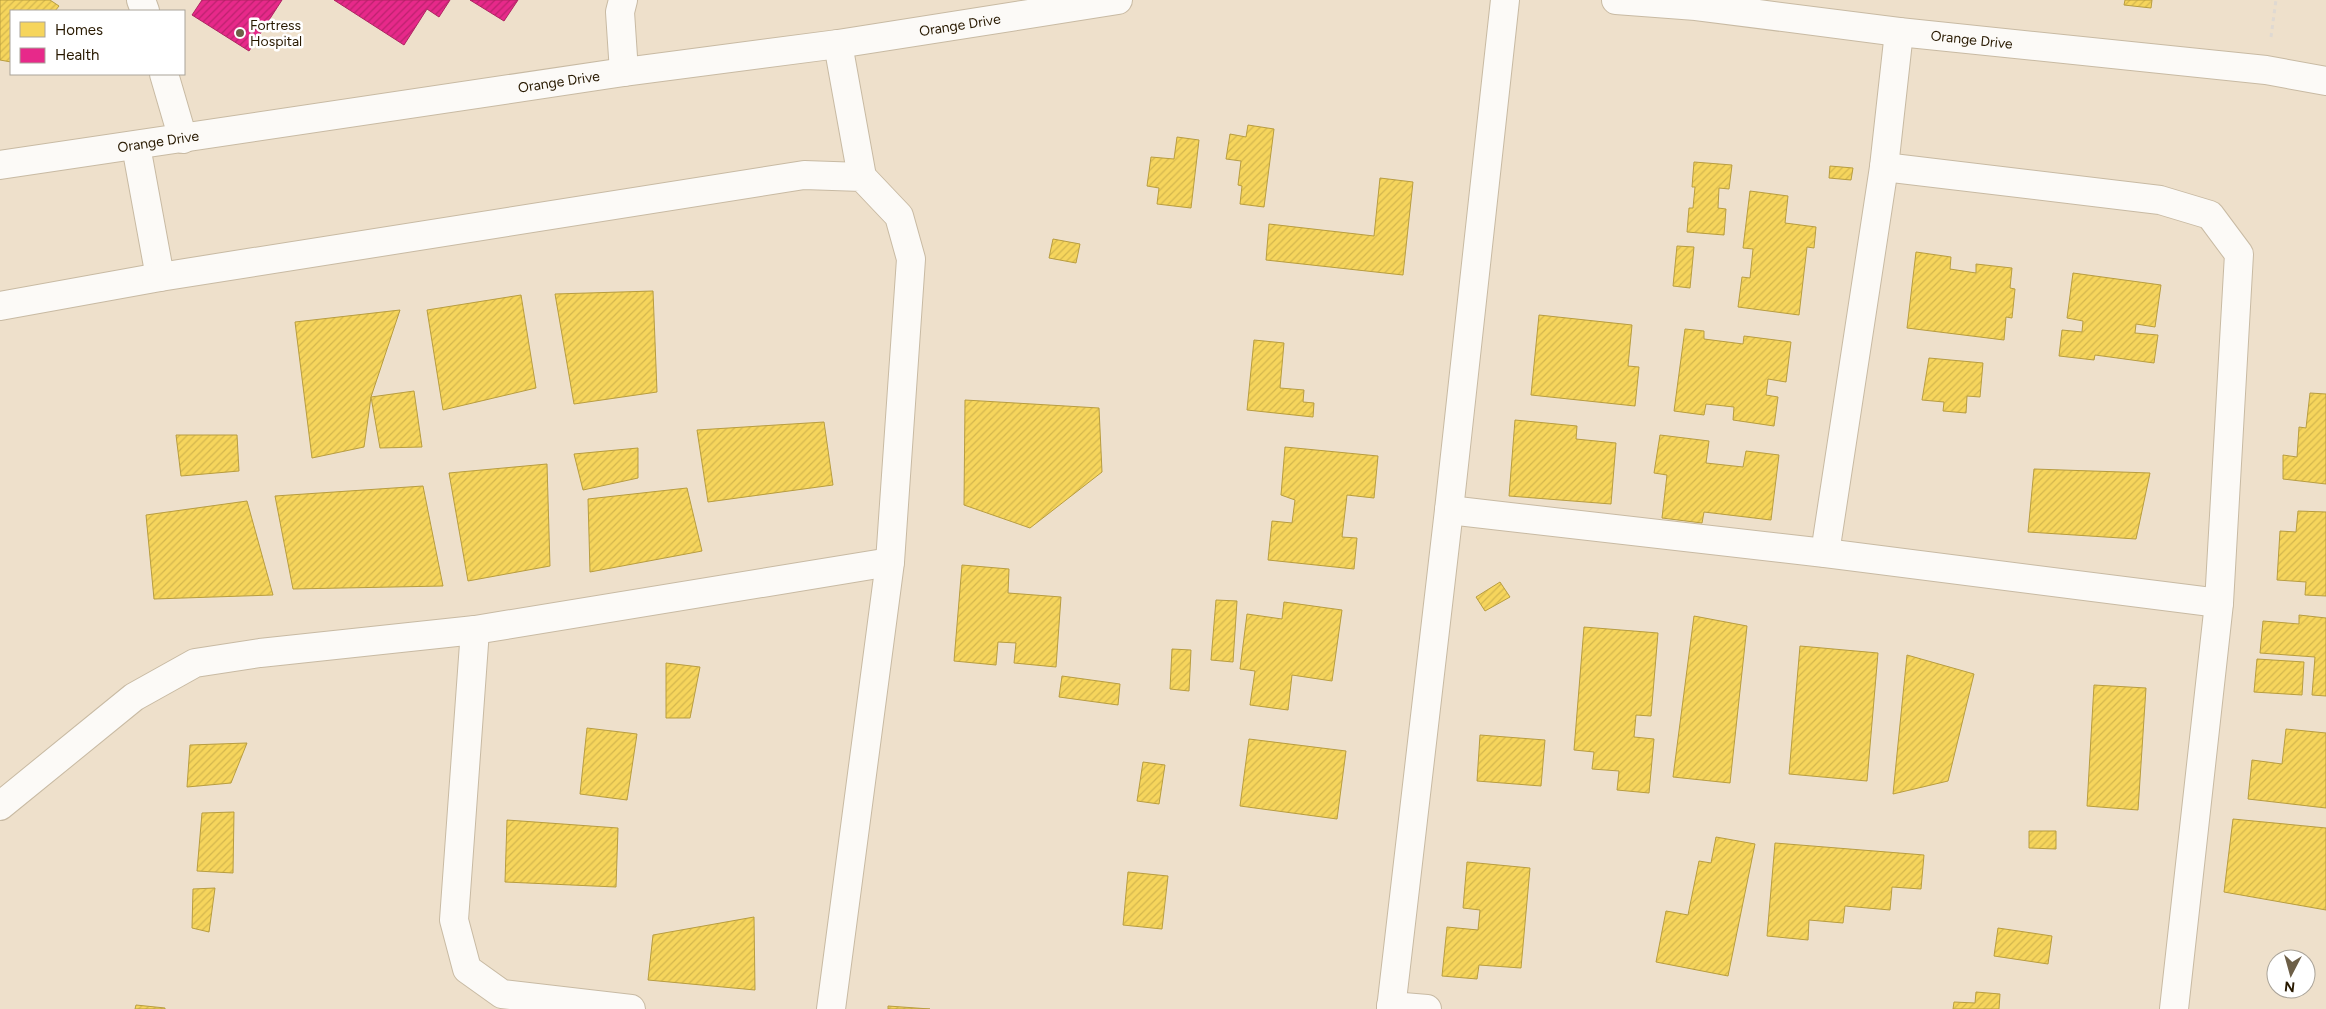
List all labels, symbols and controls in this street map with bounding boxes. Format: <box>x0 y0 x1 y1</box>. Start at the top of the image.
legend <box>10 10 185 75</box>
street label: Orange Drive <box>918 10 1002 40</box>
place label: Fortress Hospital <box>250 17 302 50</box>
text: Homes <box>55 21 103 39</box>
marker: Fortress Hospital <box>234 27 246 39</box>
street label: Orange Drive <box>1930 27 2014 52</box>
text: Health <box>55 46 99 64</box>
street label: Orange Drive <box>517 67 601 96</box>
street label: Orange Drive <box>116 127 201 156</box>
north arrow <box>2266 949 2316 999</box>
text: N <box>2283 977 2296 995</box>

